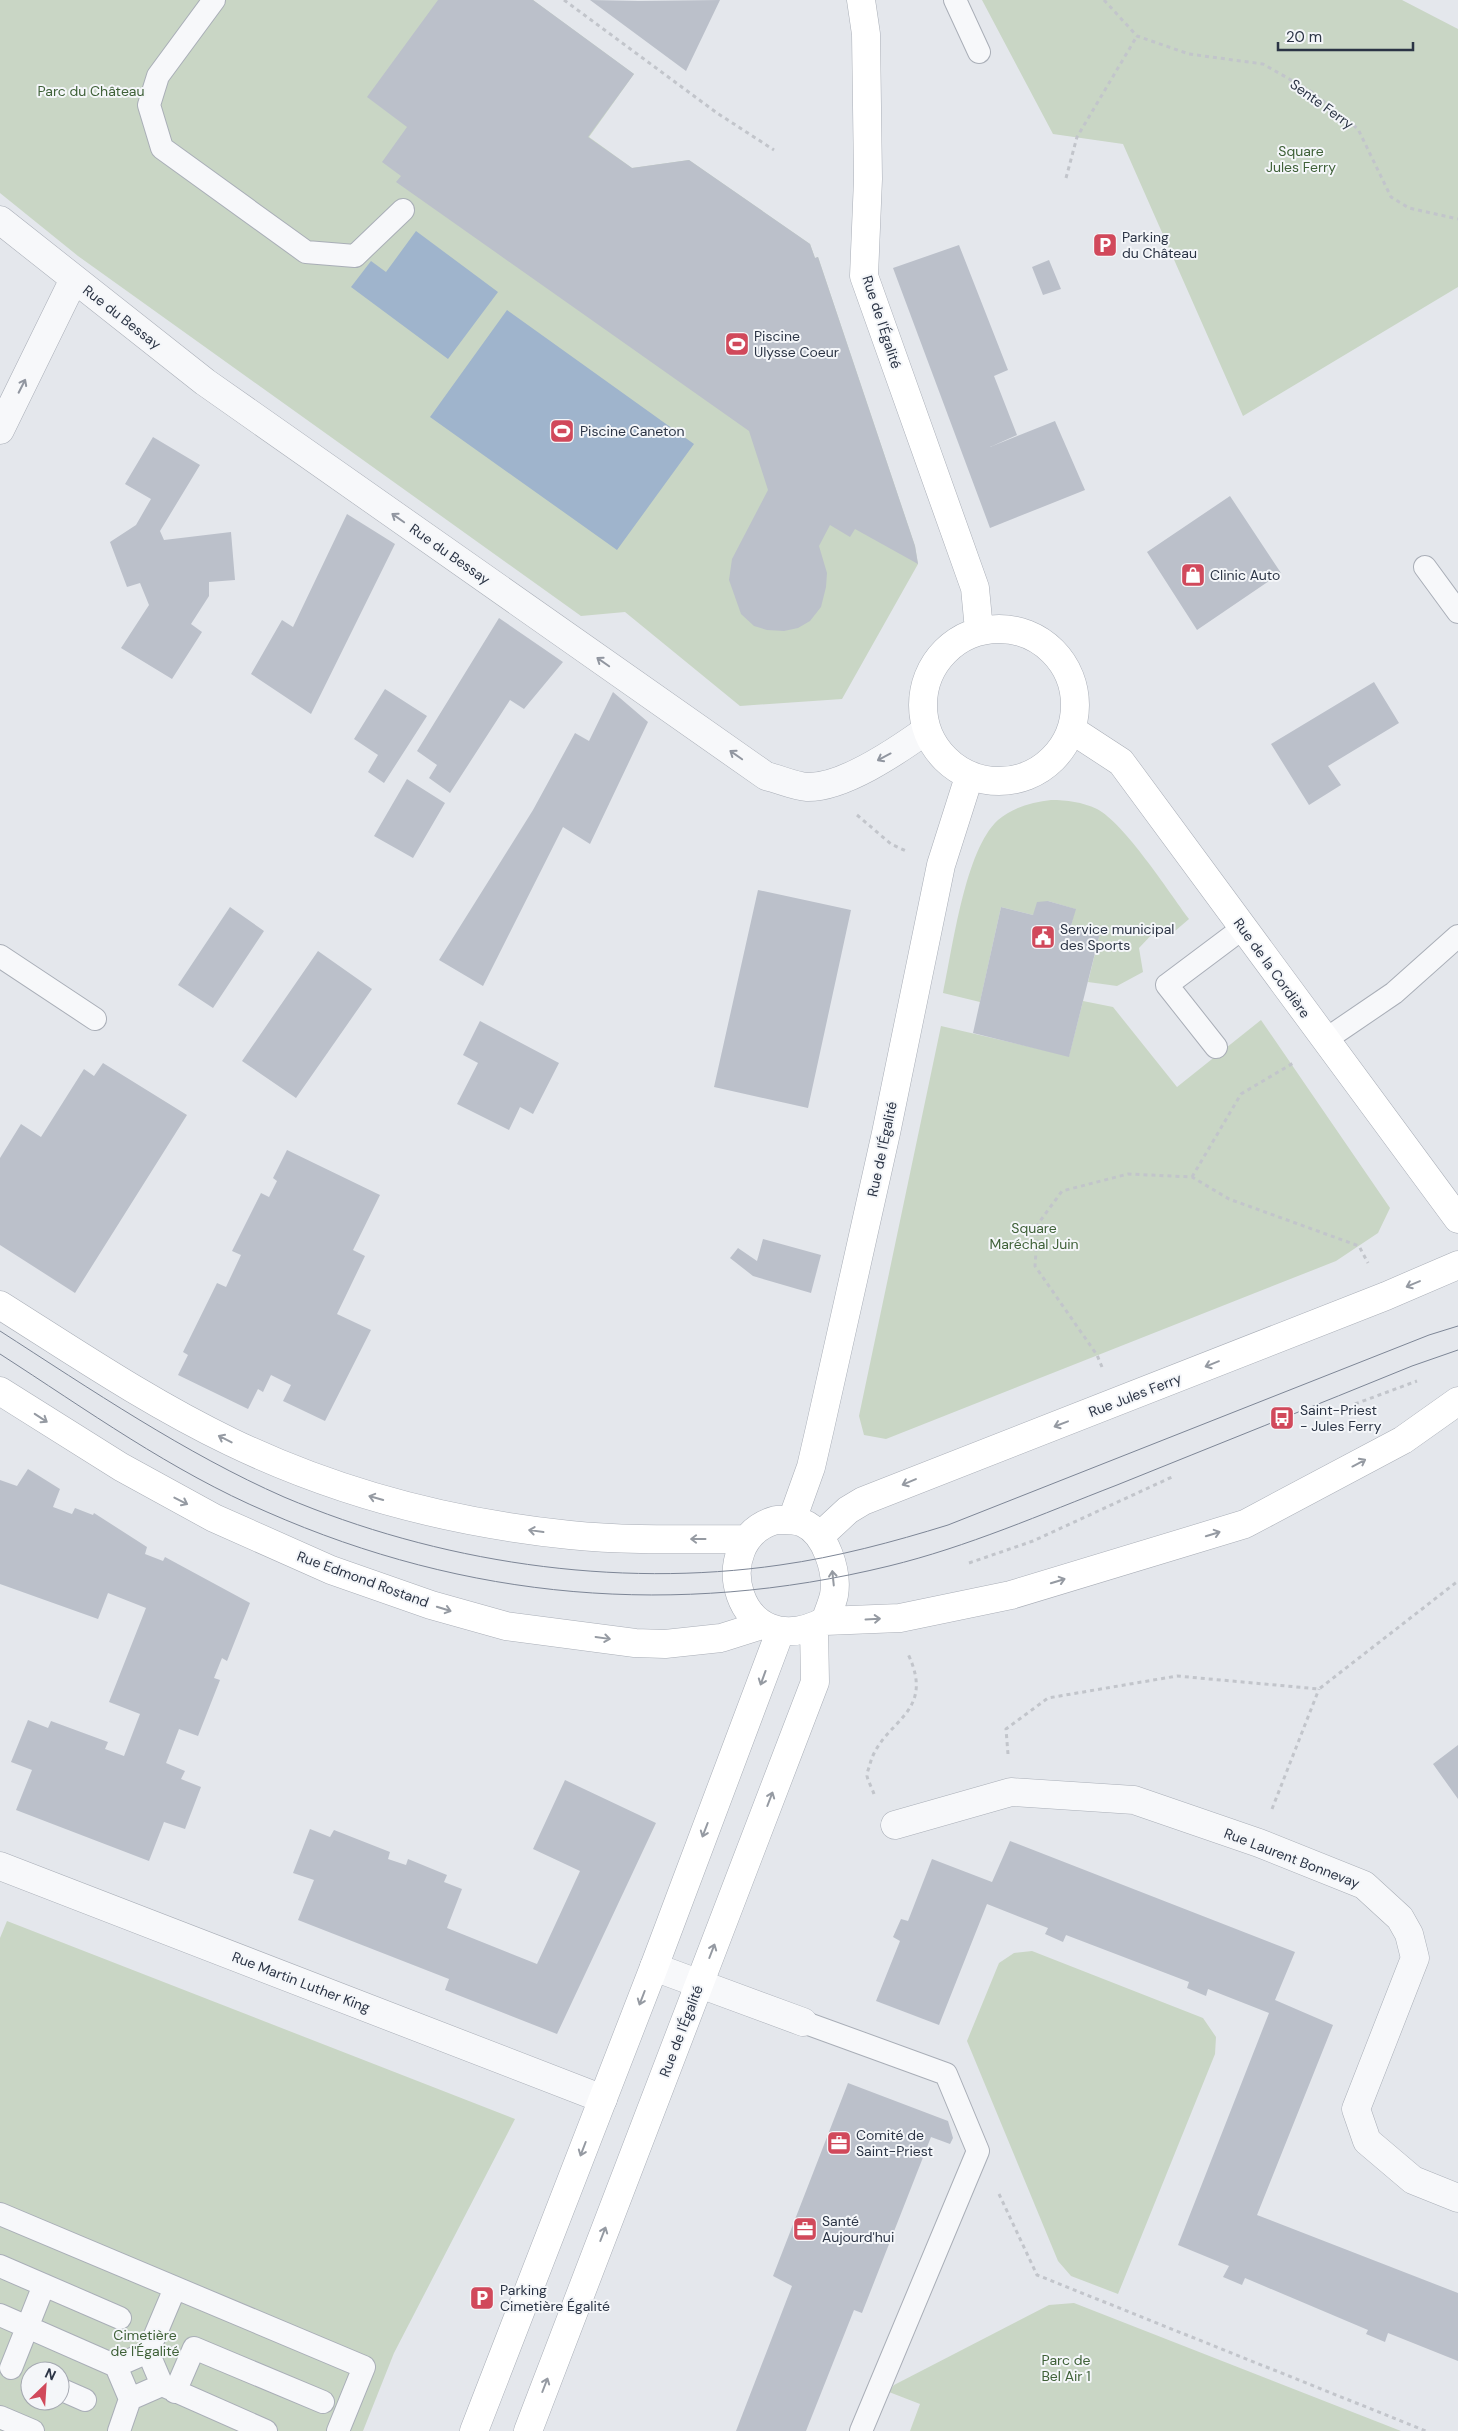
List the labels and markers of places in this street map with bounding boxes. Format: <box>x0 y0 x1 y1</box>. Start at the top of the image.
place label: Parking du Château <box>1122 228 1197 262</box>
parking icon: Parking du Château <box>1092 232 1118 258</box>
place label: Piscine Ulysse Coeur <box>754 327 839 361</box>
sports icon: Piscine Ulysse Coeur <box>724 331 750 357</box>
sports icon: Piscine Caneton <box>549 418 575 444</box>
place label: Piscine Caneton <box>580 422 685 440</box>
shop icon: Clinic Auto <box>1180 562 1206 588</box>
place label: Clinic Auto <box>1210 566 1280 584</box>
place label: Service municipal des Sports <box>1060 920 1174 954</box>
public building icon: Service municipal des Sports <box>1030 924 1056 950</box>
place label: Saint-Priest - Jules Ferry <box>1300 1401 1382 1435</box>
bus stop icon: Saint-Priest - Jules Ferry <box>1269 1405 1295 1431</box>
place label: Comité de Saint-Priest <box>856 2126 933 2160</box>
office icon: Comité de Saint-Priest <box>826 2130 852 2156</box>
place label: Santé Aujourd'hui <box>822 2212 894 2246</box>
office icon: Santé Aujourd'hui <box>792 2216 818 2242</box>
place label: Parking Cimetière Égalité <box>500 2281 610 2315</box>
parking icon: Parking Cimetière Égalité <box>469 2285 495 2311</box>

